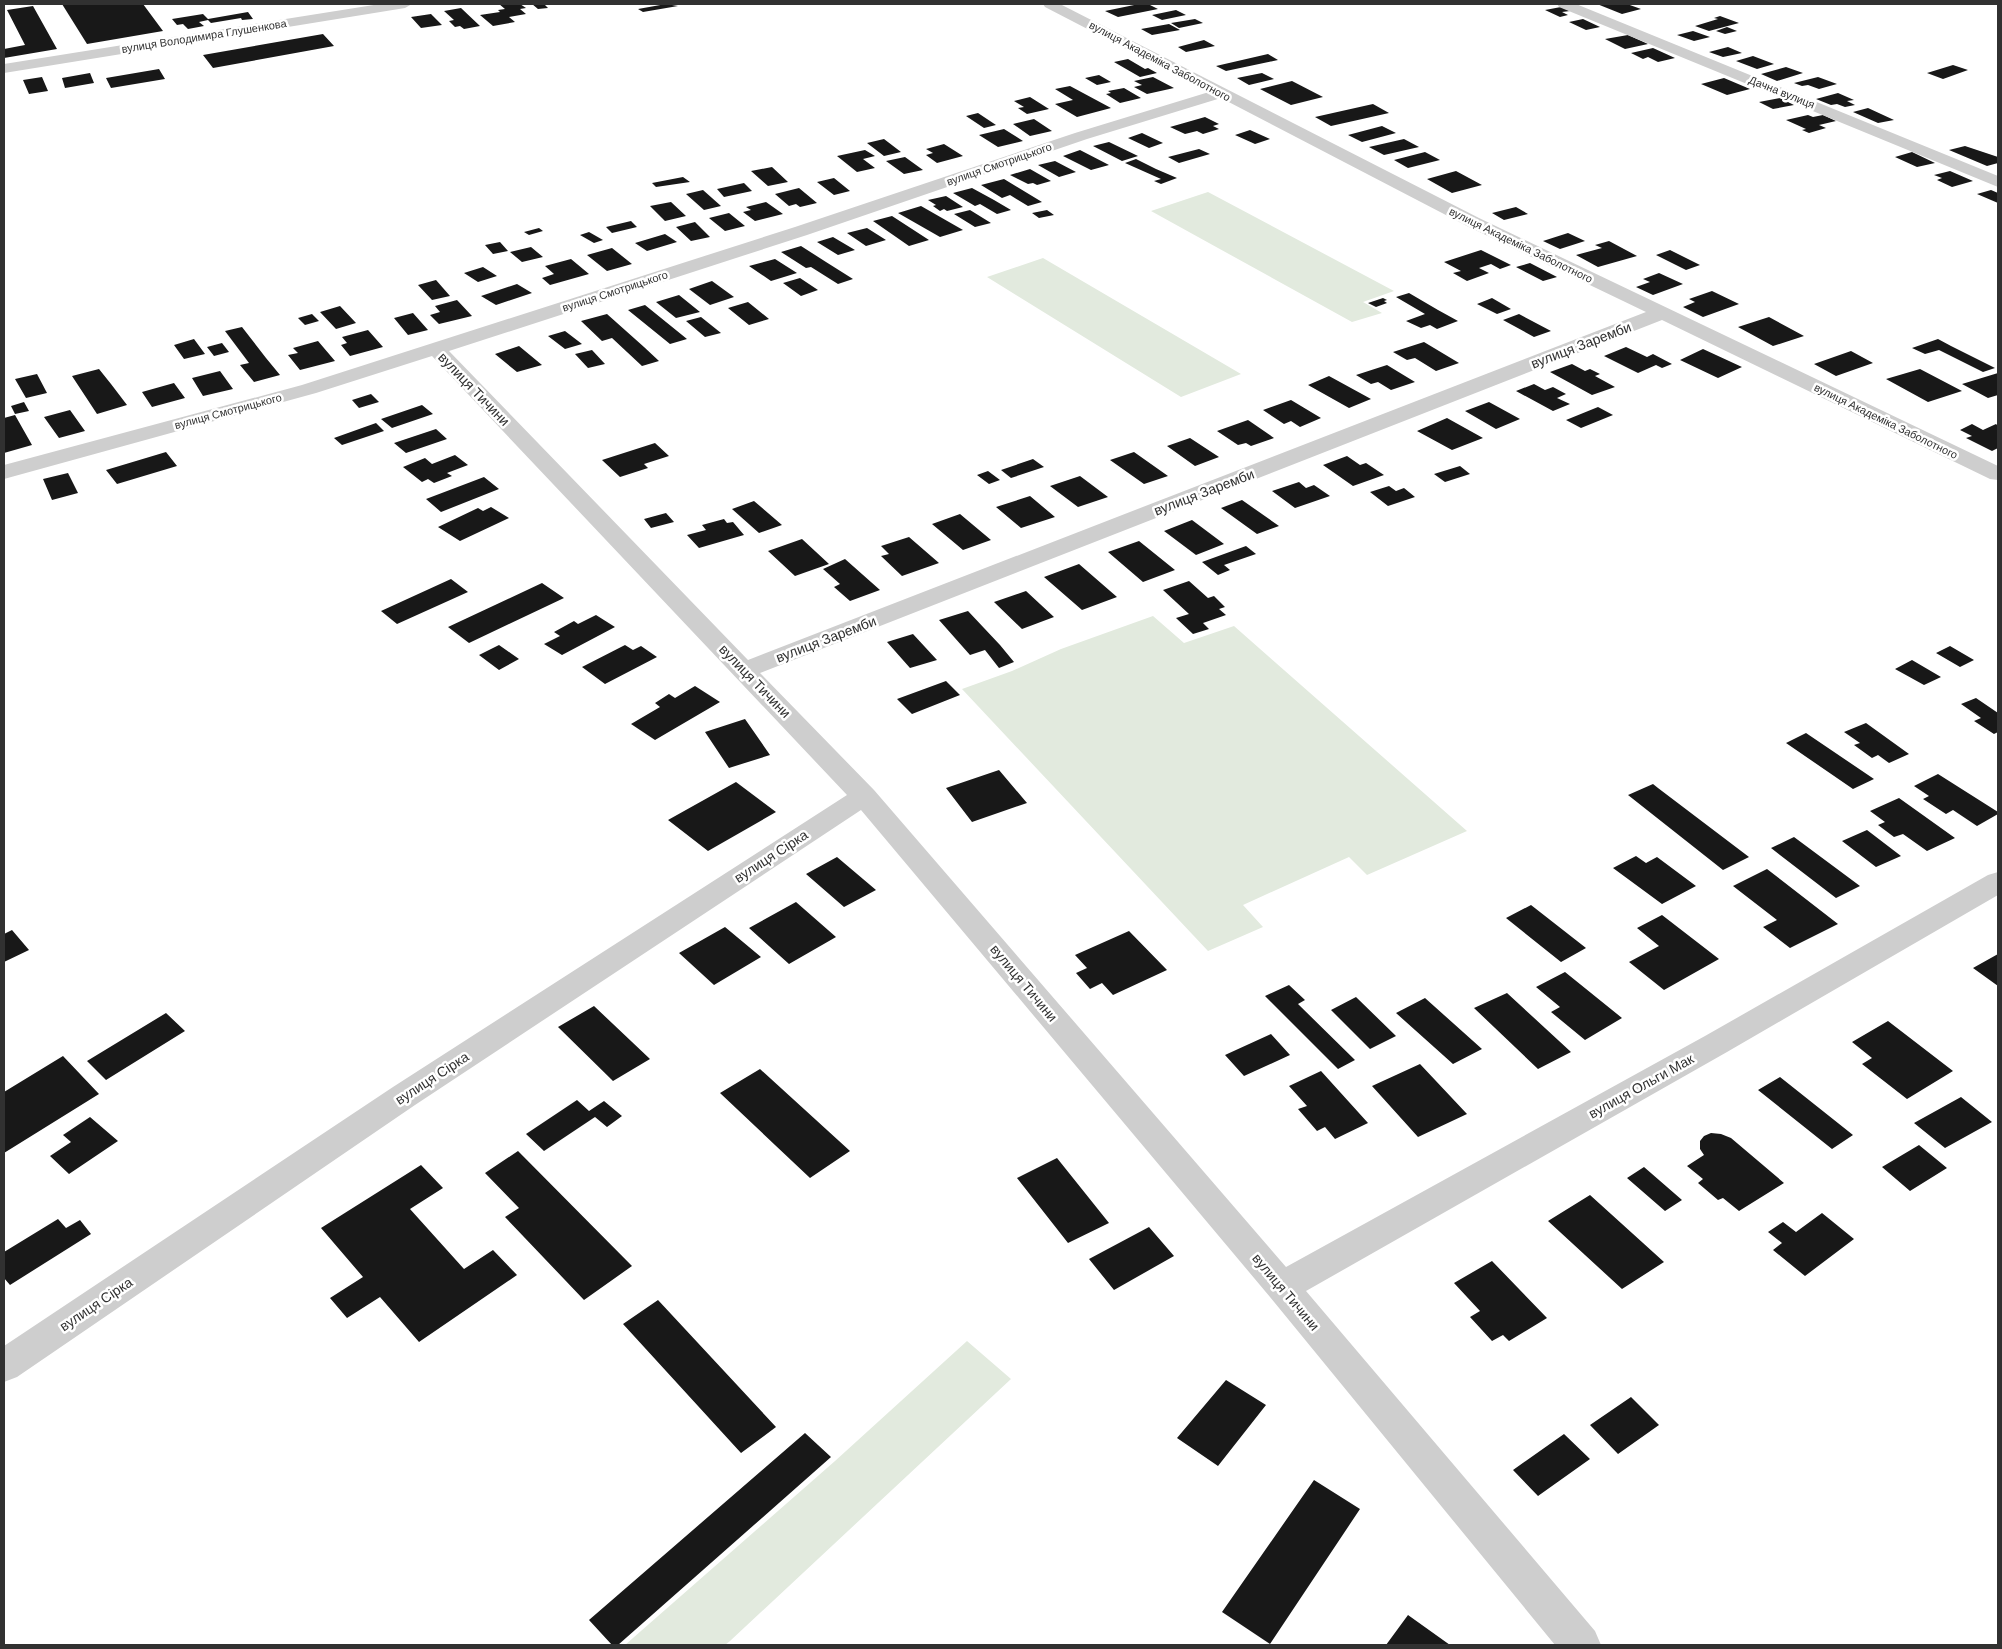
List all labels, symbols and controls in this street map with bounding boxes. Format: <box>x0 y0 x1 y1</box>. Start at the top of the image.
street label: вулиця Володимира Глушенкова <box>121 16 288 56</box>
street label: вулиця Академіка Заболотного <box>1087 18 1233 104</box>
street label: Дачна вулиця <box>1747 72 1817 112</box>
street label: вулиця Смотрицького <box>945 139 1053 189</box>
street label: вулиця Академіка Заболотного <box>1447 204 1595 286</box>
street label: вулиця Смотрицького <box>560 267 670 315</box>
street label: вулиця Заремби <box>1528 318 1634 372</box>
street label: вулиця Тичини <box>434 348 514 430</box>
street label: вулиця Академіка Заболотного <box>1812 380 1960 462</box>
street label: вулиця Смотрицького <box>173 390 283 432</box>
street label: вулиця Заремби <box>1151 465 1257 519</box>
street label: вулиця Заремби <box>773 612 879 666</box>
street label: вулиця Тичини <box>715 640 795 722</box>
street label: вулиця Сірка <box>731 825 811 887</box>
street label: вулиця Тичини <box>986 941 1062 1025</box>
street label: вулиця Сірка <box>392 1047 472 1109</box>
street label: вулиця Ольги Мак <box>1585 1049 1698 1122</box>
street label: вулиця Тичини <box>1248 1250 1324 1334</box>
street label: вулиця Сірка <box>56 1273 136 1335</box>

